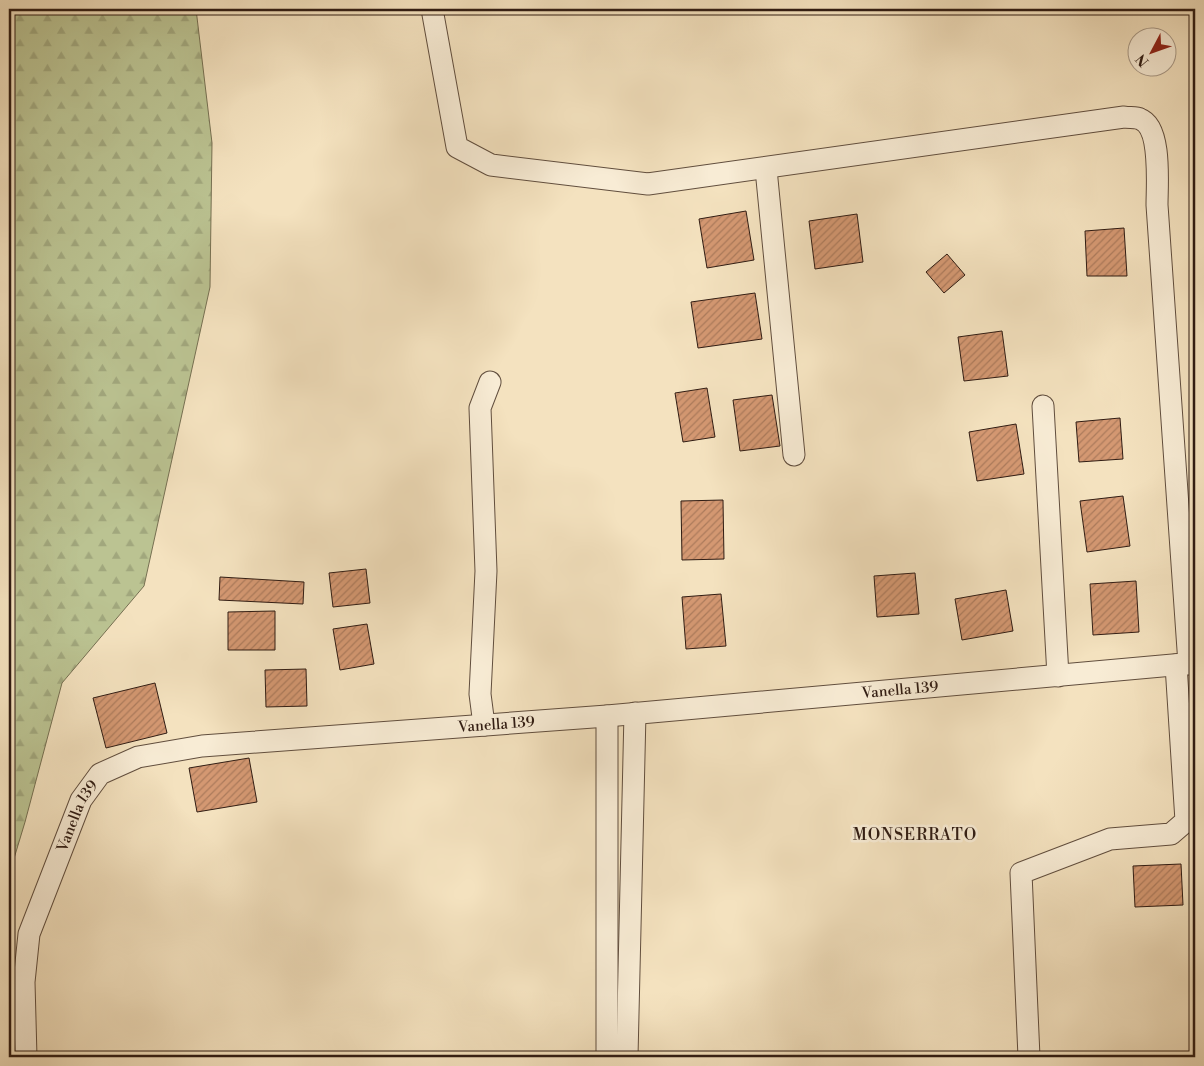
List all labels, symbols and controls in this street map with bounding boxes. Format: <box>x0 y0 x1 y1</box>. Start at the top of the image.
north arrow <box>1126 28 1176 78</box>
text: N <box>1133 50 1153 70</box>
street label: Vanella 139 <box>860 677 939 703</box>
street label: Vanella 139 <box>456 712 536 737</box>
street label: Vanella 139 <box>53 777 102 855</box>
district label: MONSERRATO <box>853 825 977 845</box>

